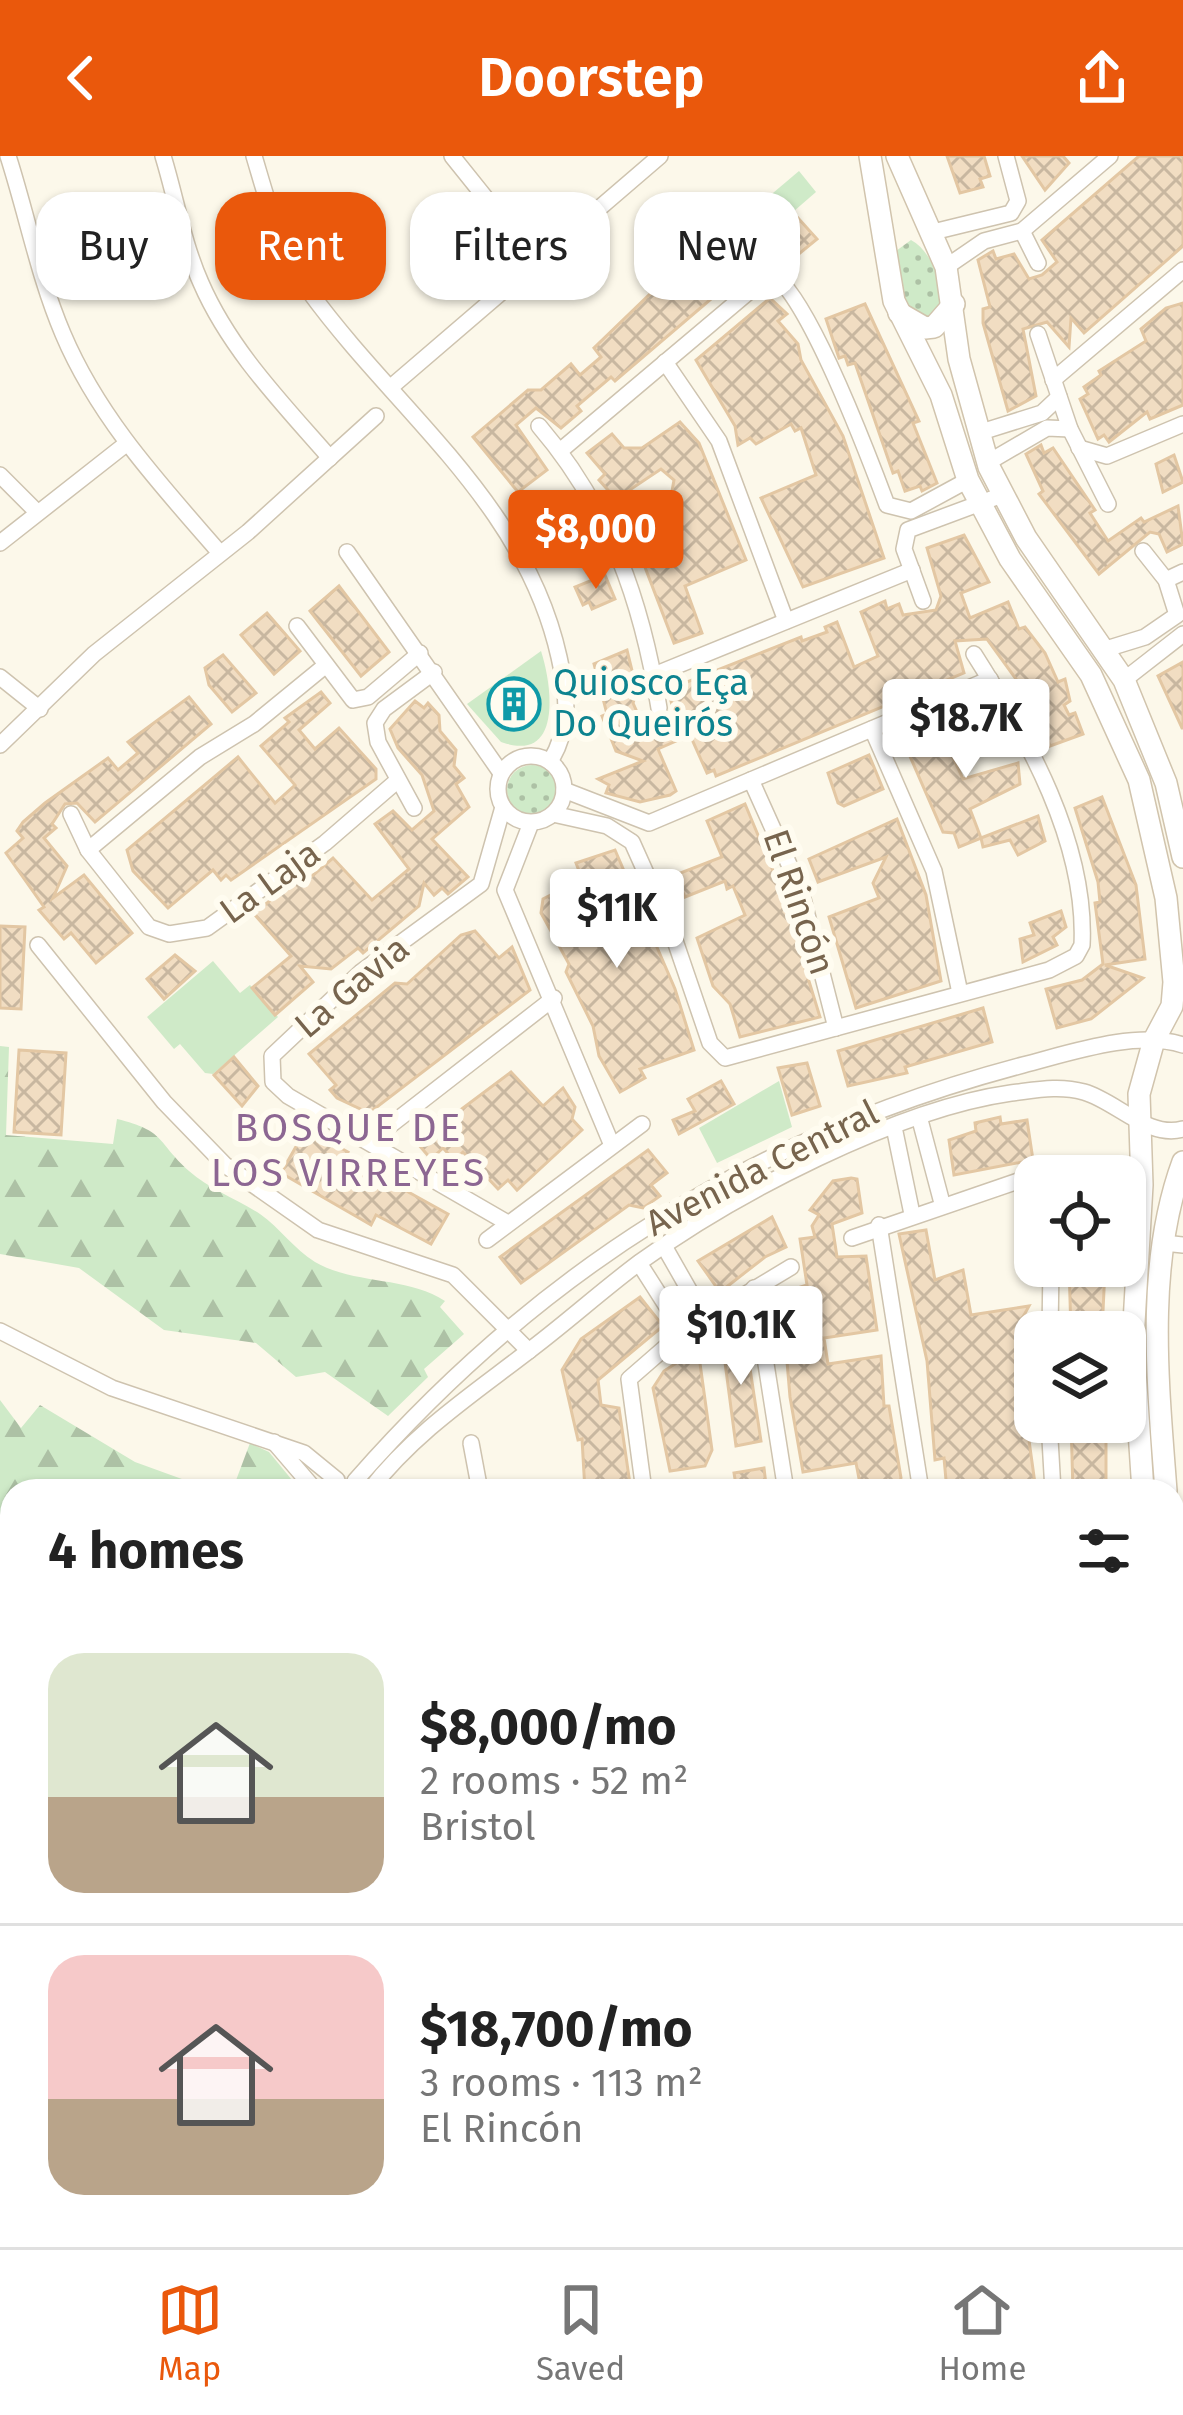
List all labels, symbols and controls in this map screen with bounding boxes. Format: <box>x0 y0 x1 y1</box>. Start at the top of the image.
icon: back <box>48 45 114 111</box>
icon: share <box>1069 45 1135 111</box>
text: Doorstep <box>478 46 705 110</box>
chip: Buy <box>36 192 191 300</box>
chip: Rent <box>215 192 386 300</box>
chip: Filters <box>410 192 610 300</box>
chip: New <box>634 192 800 300</box>
pin: $8,000 <box>498 490 694 592</box>
text: $8,000 <box>535 506 657 552</box>
place label: Quiosco Eça Do Queirós <box>553 661 749 746</box>
building icon: Quiosco Eça Do Queirós <box>486 676 542 732</box>
pin: $18.7K <box>868 679 1064 781</box>
text: $18.7K <box>909 695 1023 741</box>
street label: El Rincón <box>754 824 844 980</box>
street label: La Laja <box>211 831 329 933</box>
pin: $11K <box>546 869 688 971</box>
text: $11K <box>577 885 657 931</box>
street label: La Gavia <box>286 926 418 1048</box>
street label: Avenida Central <box>638 1090 886 1246</box>
district label: BOSQUE DE LOS VIRREYES <box>211 1105 487 1196</box>
map controls <box>1014 1155 1146 1443</box>
button: locate <box>1014 1155 1146 1287</box>
pin: $10.1K <box>643 1286 839 1388</box>
text: $10.1K <box>686 1302 796 1348</box>
button: layers <box>1014 1311 1146 1443</box>
icon: filters <box>1071 1518 1137 1584</box>
text: 4 homes <box>48 1520 244 1582</box>
text: $8,000/mo <box>420 1696 677 1758</box>
icon: home <box>144 1701 288 1845</box>
text: 2 rooms · 52 m² <box>420 1758 688 1804</box>
text: Bristol <box>420 1804 536 1850</box>
text: $18,700/mo <box>420 1998 693 2060</box>
icon: home <box>144 2003 288 2147</box>
text: 3 rooms · 113 m² <box>420 2060 703 2106</box>
text: El Rincón <box>420 2106 583 2152</box>
tab: Map <box>157 2277 223 2389</box>
tab: Saved <box>536 2277 625 2389</box>
tab: Home <box>938 2277 1026 2389</box>

